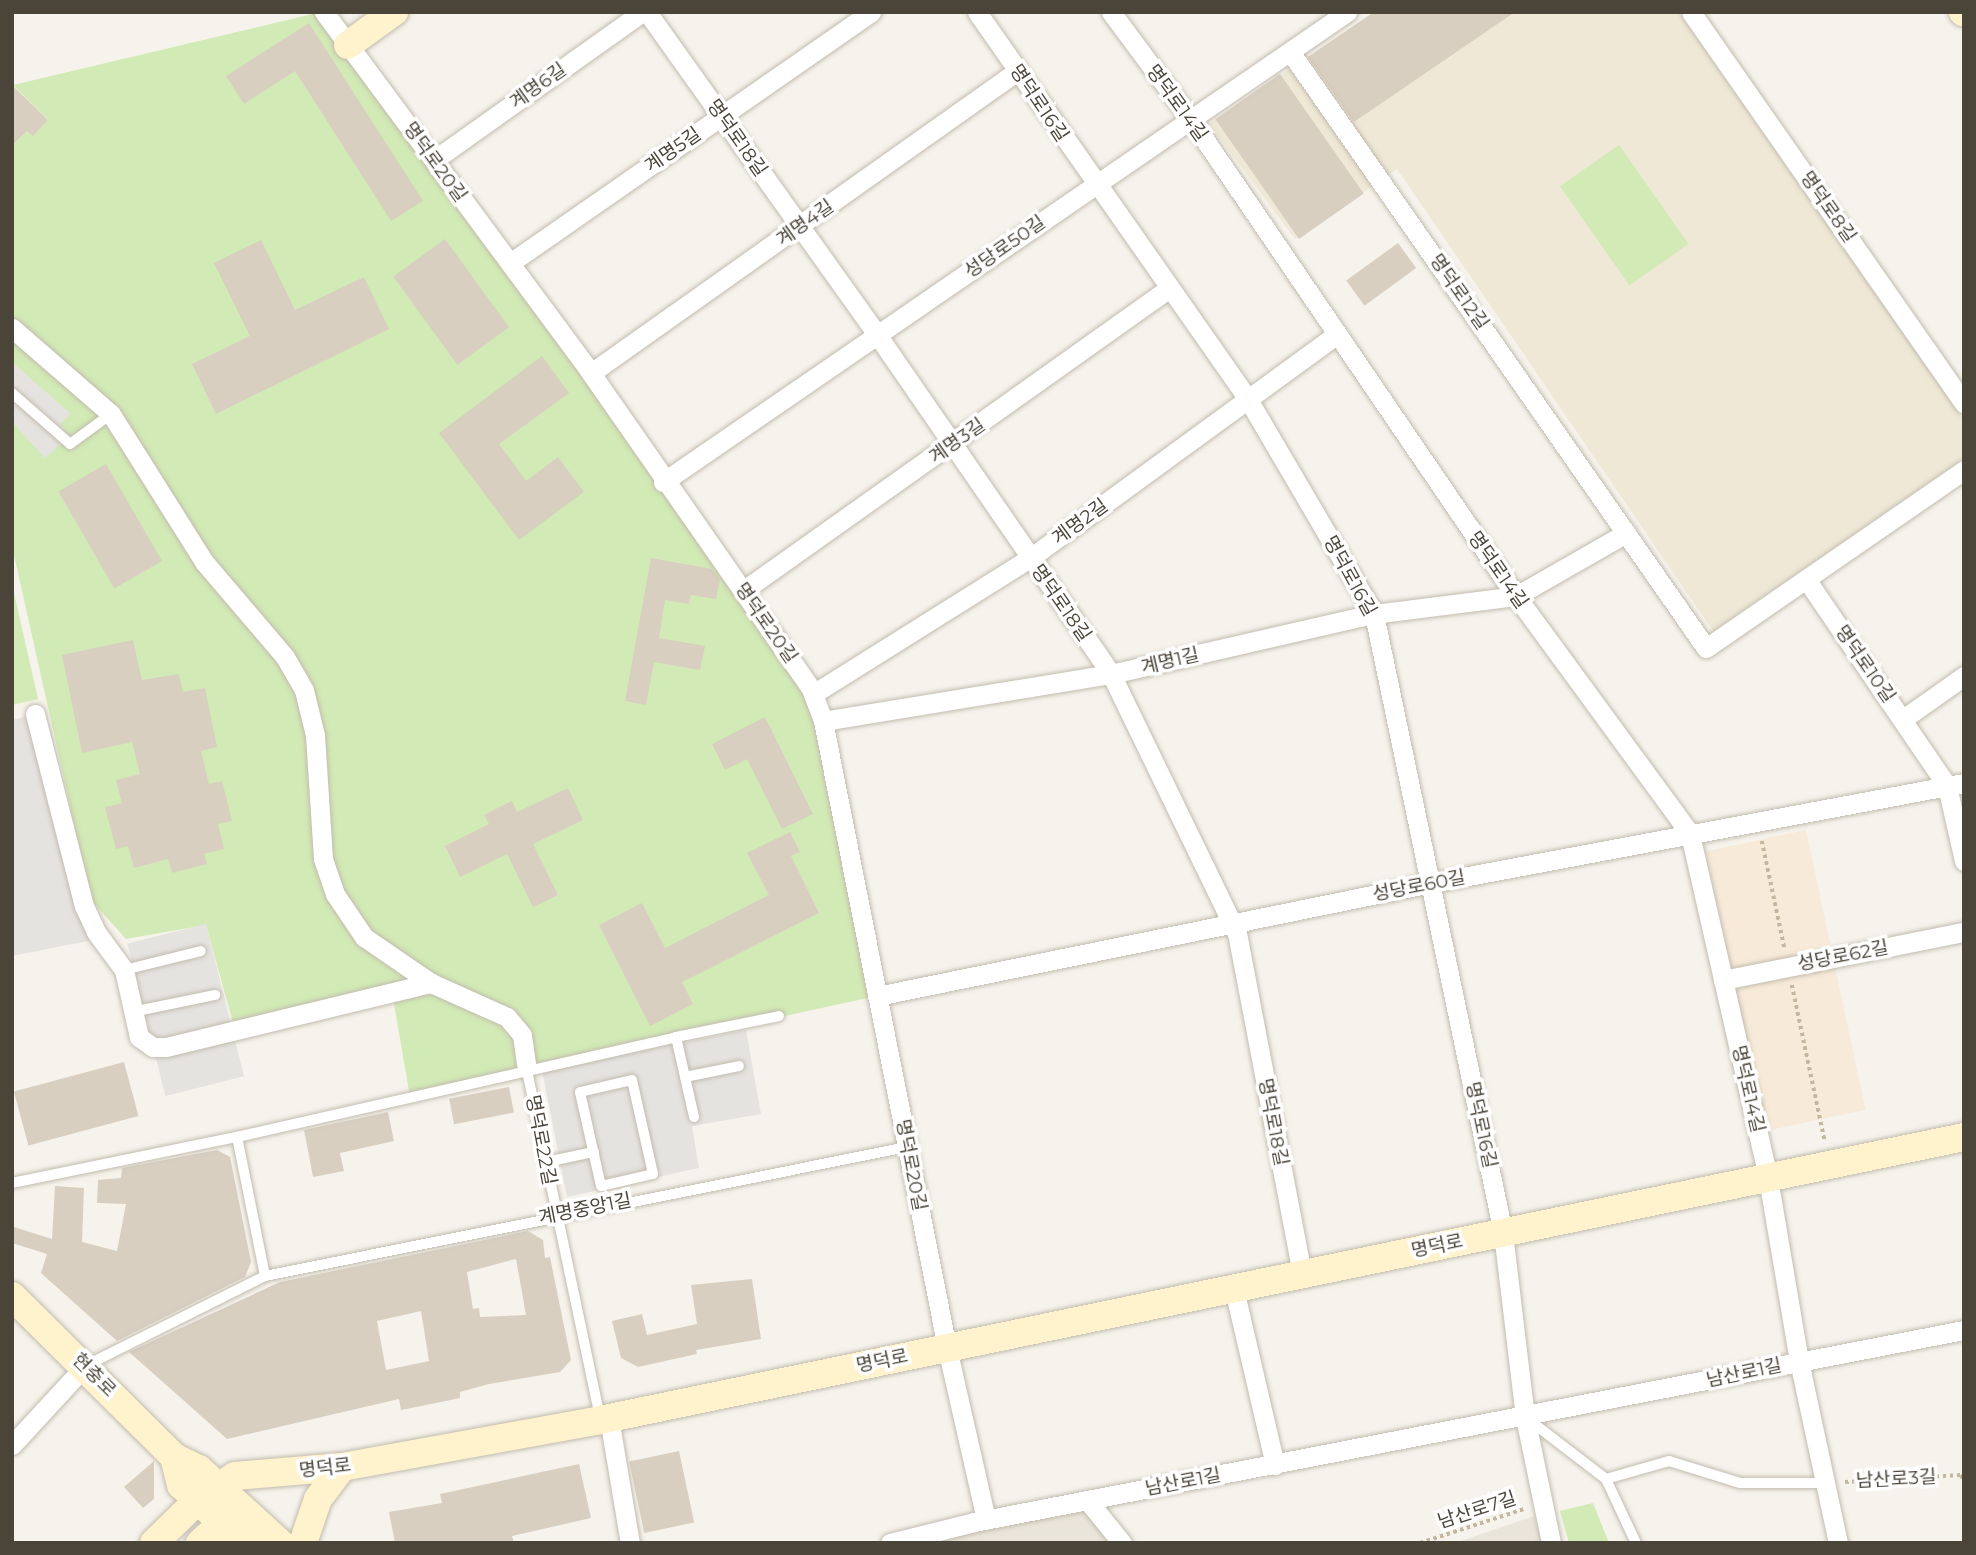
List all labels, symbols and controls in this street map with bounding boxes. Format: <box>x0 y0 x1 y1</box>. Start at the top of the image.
street label: 계명6길 <box>505 58 571 114</box>
street label: 명덕로16길 <box>1005 60 1073 146</box>
street label: 명덕로14길 <box>1142 60 1212 146</box>
street label: 명덕로18길 <box>702 95 772 181</box>
street label: 명덕로20길 <box>398 118 472 206</box>
street label: 계명5길 <box>641 123 705 177</box>
street label: 명덕로8길 <box>1795 167 1861 247</box>
street label: 계명4길 <box>772 195 838 251</box>
street label: 성당로50길 <box>960 211 1050 283</box>
street label: 명덕로12길 <box>1425 250 1493 334</box>
street label: 계명3길 <box>925 414 989 468</box>
street label: 계명2길 <box>1048 494 1112 550</box>
street label: 명덕로14길 <box>1463 527 1533 613</box>
street label: 명덕로16길 <box>1319 532 1381 620</box>
street label: 명덕로18길 <box>1026 560 1096 646</box>
street label: 명덕로20길 <box>730 578 802 668</box>
street label: 명덕로10길 <box>1830 621 1900 707</box>
street label: 계명1길 <box>1139 643 1201 679</box>
street label: 성당로60길 <box>1371 866 1467 906</box>
street label: 성당로62길 <box>1796 936 1890 976</box>
street label: 명덕로14길 <box>1727 1043 1769 1135</box>
street label: 명덕로18길 <box>1253 1076 1293 1168</box>
street label: 명덕로16길 <box>1461 1079 1501 1171</box>
street label: 명덕로22길 <box>521 1093 561 1187</box>
street label: 명덕로20길 <box>891 1117 931 1213</box>
street label: 계명중앙1길 <box>537 1189 633 1229</box>
street label: 명덕로 <box>1409 1229 1465 1263</box>
street label: 명덕로 <box>854 1344 910 1378</box>
street label: 현충로 <box>67 1348 121 1402</box>
street label: 남산로1길 <box>1704 1354 1784 1392</box>
street label: 명덕로 <box>298 1453 352 1483</box>
street label: 남산로1길 <box>1143 1463 1223 1501</box>
street label: 남산로3길 <box>1855 1466 1937 1492</box>
street label: 남산로7길 <box>1435 1487 1519 1533</box>

